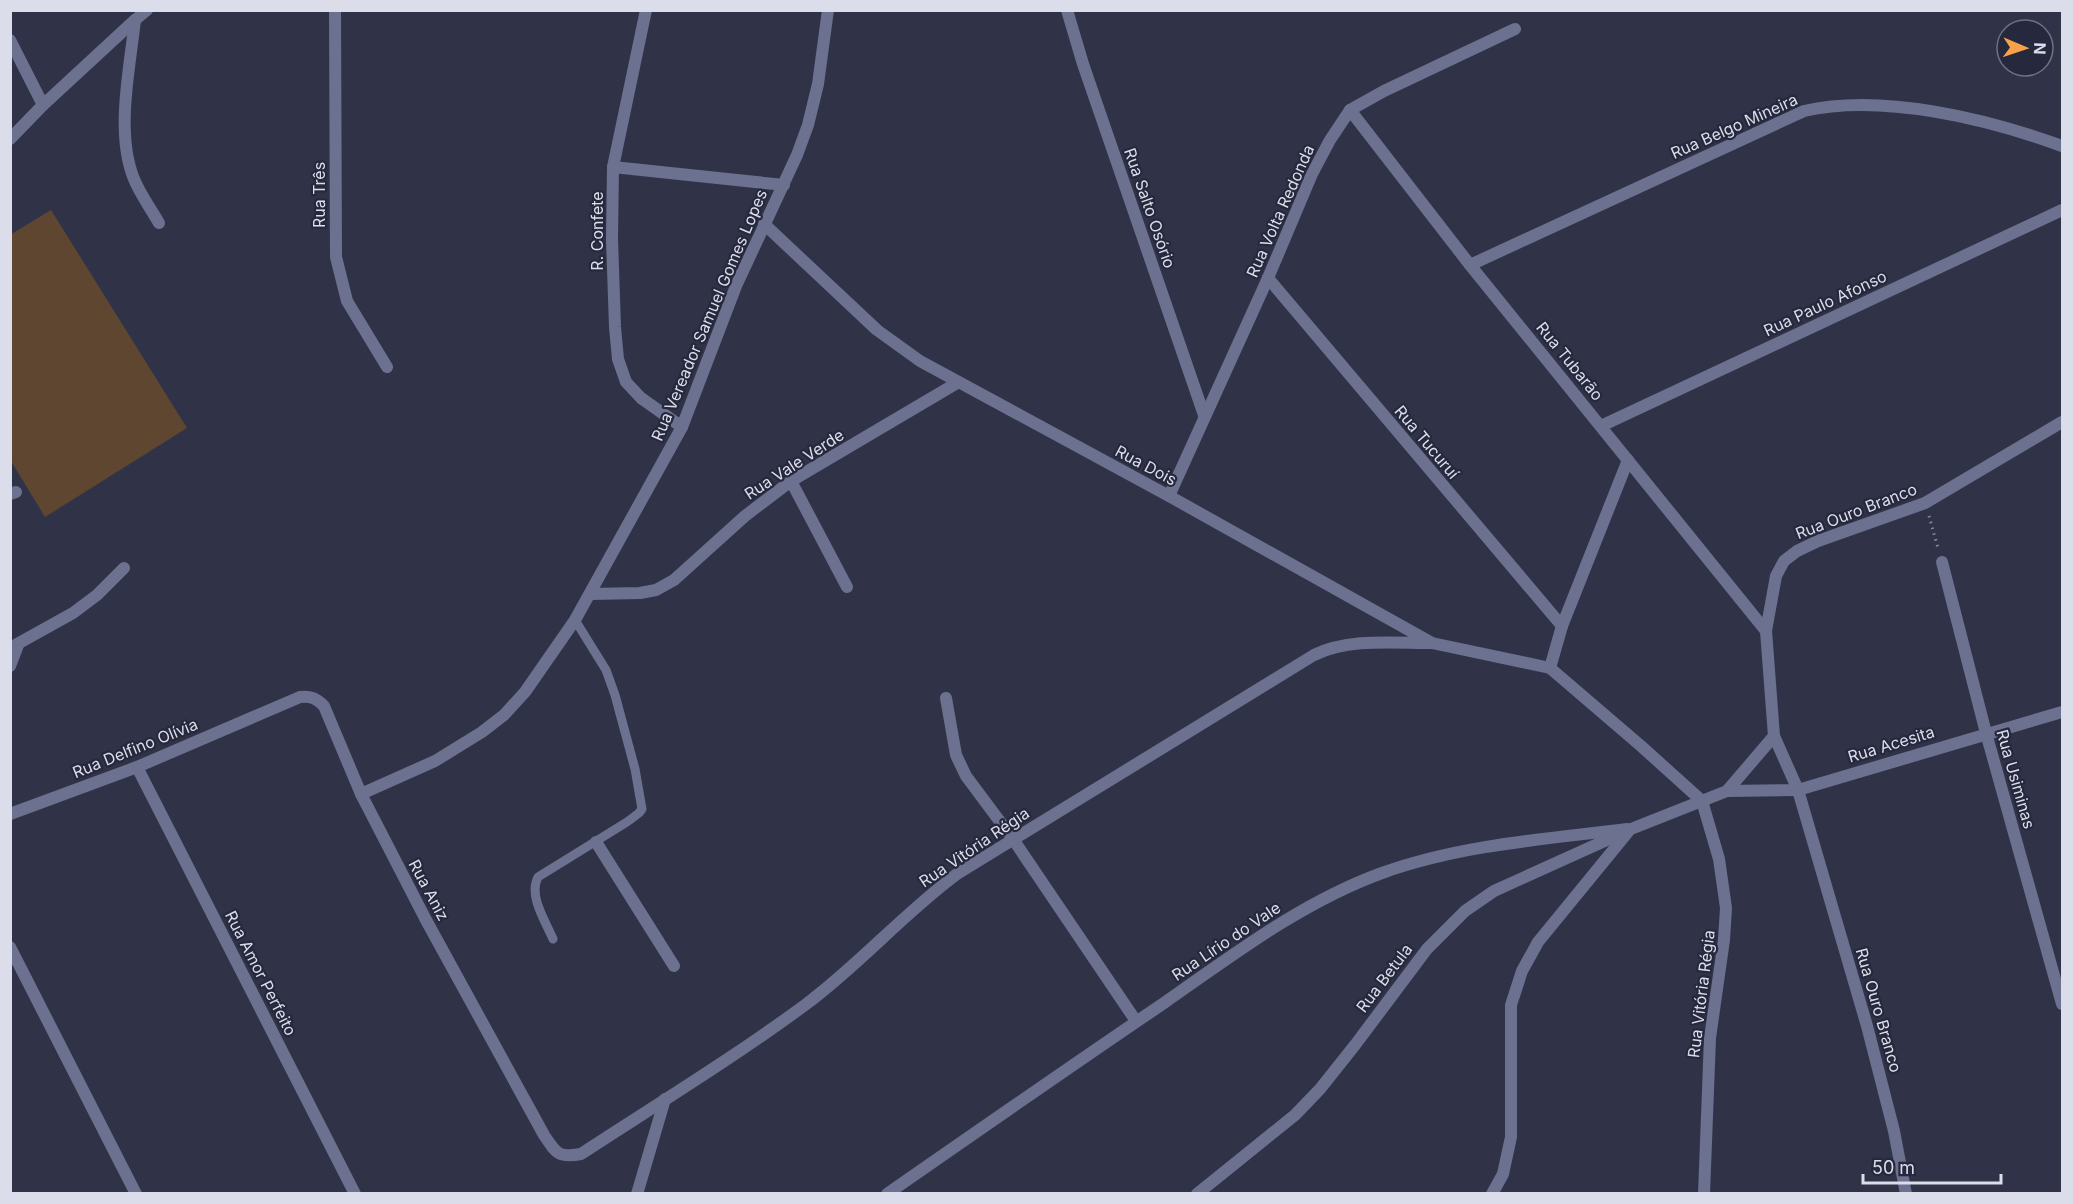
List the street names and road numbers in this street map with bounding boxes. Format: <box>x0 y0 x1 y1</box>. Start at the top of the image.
street label: Rua Belgo Mineira <box>1667 89 1801 163</box>
street label: Rua Volta Redonda <box>1242 142 1318 280</box>
street label: Rua Salto Osório <box>1120 145 1180 271</box>
street label: Rua Três <box>309 162 329 228</box>
street label: Rua Vereador Samuel Gomes Lopes <box>647 186 771 444</box>
street label: R. Confete <box>587 191 607 271</box>
street label: Rua Paulo Afonso <box>1760 266 1890 340</box>
street label: Rua Tubarão <box>1532 318 1608 404</box>
street label: Rua Tucuruí <box>1390 401 1464 483</box>
street label: Rua Vale Verde <box>741 424 847 504</box>
street label: Rua Dois <box>1112 441 1180 489</box>
street label: Rua Ouro Branco <box>1792 479 1920 543</box>
street label: Rua Delfino Olívia <box>70 714 200 782</box>
street label: Rua Acesita <box>1845 721 1937 767</box>
street label: Rua Usiminas <box>1992 727 2040 831</box>
street label: Rua Vitória Régia <box>915 803 1033 891</box>
street label: Rua Aniz <box>405 856 453 924</box>
street label: Rua Lírio do Vale <box>1168 897 1284 985</box>
street label: Rua Amor Perfeito <box>221 907 301 1039</box>
street label: Rua Vitória Régia <box>1683 929 1719 1059</box>
street label: Rua Betula <box>1352 940 1416 1016</box>
street label: Rua Ouro Branco <box>1852 946 1906 1074</box>

